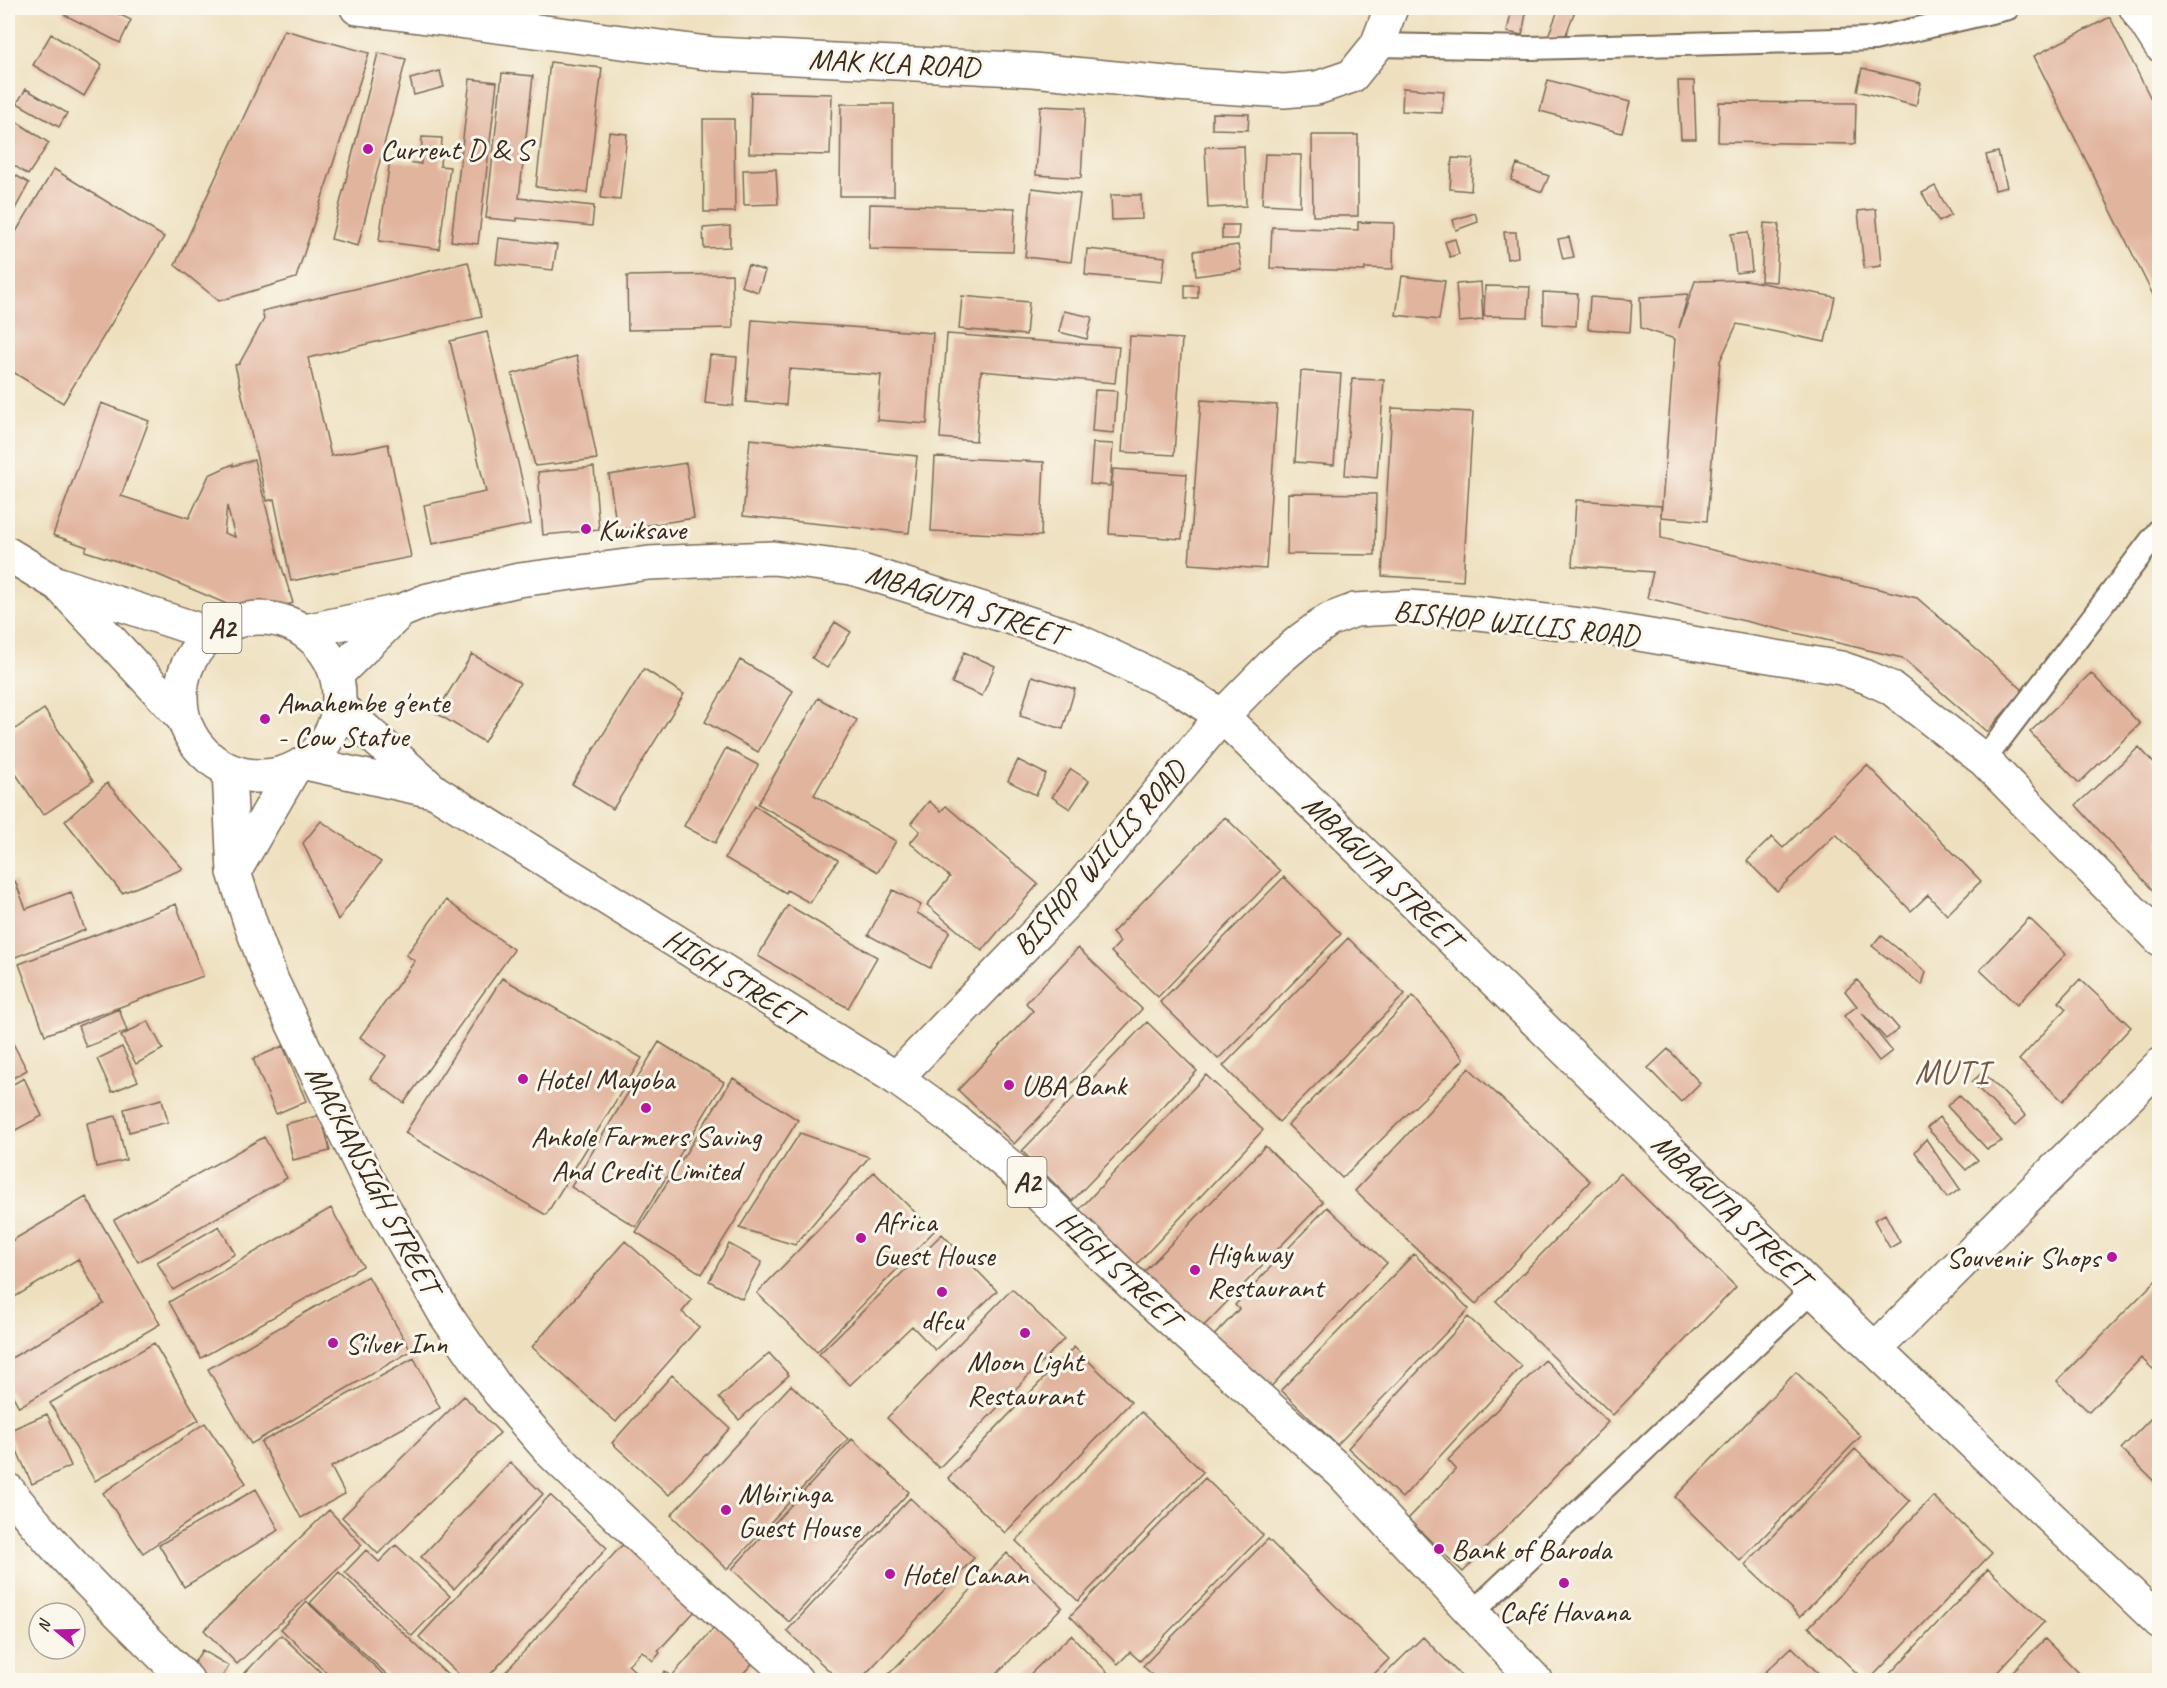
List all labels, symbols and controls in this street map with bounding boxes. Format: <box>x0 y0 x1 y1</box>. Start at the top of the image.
street label: MAK KLA ROAD <box>808 40 983 87</box>
place label: Current D & S <box>380 130 536 168</box>
marker: Current D & S <box>361 142 375 156</box>
place label: Kwiksave <box>598 510 688 548</box>
marker: Kwiksave <box>579 522 593 536</box>
street label: MBAGUTA STREET <box>861 554 1076 656</box>
street label: BISHOP WILLIS ROAD <box>1391 591 1643 655</box>
road number: A2 <box>202 603 242 653</box>
place label: Amahembe g'ente - Cow Statue <box>277 683 452 755</box>
marker: Amahembe g'ente - Cow Statue <box>258 712 272 726</box>
street label: BISHOP WILLIS ROAD <box>1004 751 1196 963</box>
street label: MBAGUTA STREET <box>1295 786 1474 961</box>
street label: HIGH STREET <box>657 920 815 1038</box>
district label: MUTI <box>1915 1051 1994 1093</box>
street label: MACKANSIGH STREET <box>297 1058 453 1306</box>
place label: Hotel Mayoba <box>535 1060 676 1098</box>
place label: UBA Bank <box>1021 1066 1128 1104</box>
marker: Hotel Mayoba <box>516 1072 530 1086</box>
marker: UBA Bank <box>1002 1078 1016 1092</box>
marker: Ankole Farmers Saving And Credit Limited <box>639 1101 653 1115</box>
place label: Ankole Farmers Saving And Credit Limited <box>531 1117 763 1189</box>
street label: MBAGUTA STREET <box>1644 1125 1823 1300</box>
road number: A2 <box>1008 1157 1046 1207</box>
place label: Africa Guest House <box>873 1202 997 1274</box>
street label: HIGH STREET <box>1049 1202 1194 1340</box>
marker: Africa Guest House <box>854 1231 868 1245</box>
place label: Highway Restaurant <box>1207 1234 1326 1306</box>
place label: Souvenir Shops <box>1946 1238 2103 1276</box>
marker: Souvenir Shops <box>2105 1250 2119 1264</box>
marker: Highway Restaurant <box>1188 1263 1202 1277</box>
marker: dfcu <box>935 1285 949 1299</box>
place label: dfcu <box>921 1301 965 1339</box>
place label: Silver Inn <box>345 1324 448 1362</box>
marker: Moon Light Restaurant <box>1018 1326 1032 1340</box>
marker: Silver Inn <box>326 1336 340 1350</box>
place label: Moon Light Restaurant <box>967 1342 1086 1414</box>
place label: Mbiringa Guest House <box>738 1474 862 1546</box>
marker: Mbiringa Guest House <box>719 1503 733 1517</box>
place label: Bank of Baroda <box>1451 1530 1613 1568</box>
marker: Bank of Baroda <box>1432 1542 1446 1556</box>
place label: Hotel Canan <box>902 1555 1030 1593</box>
marker: Hotel Canan <box>883 1567 897 1581</box>
marker: Café Havana <box>1557 1576 1571 1590</box>
place label: Café Havana <box>1499 1592 1632 1630</box>
north arrow <box>27 1601 87 1661</box>
text: N <box>33 1616 56 1634</box>

